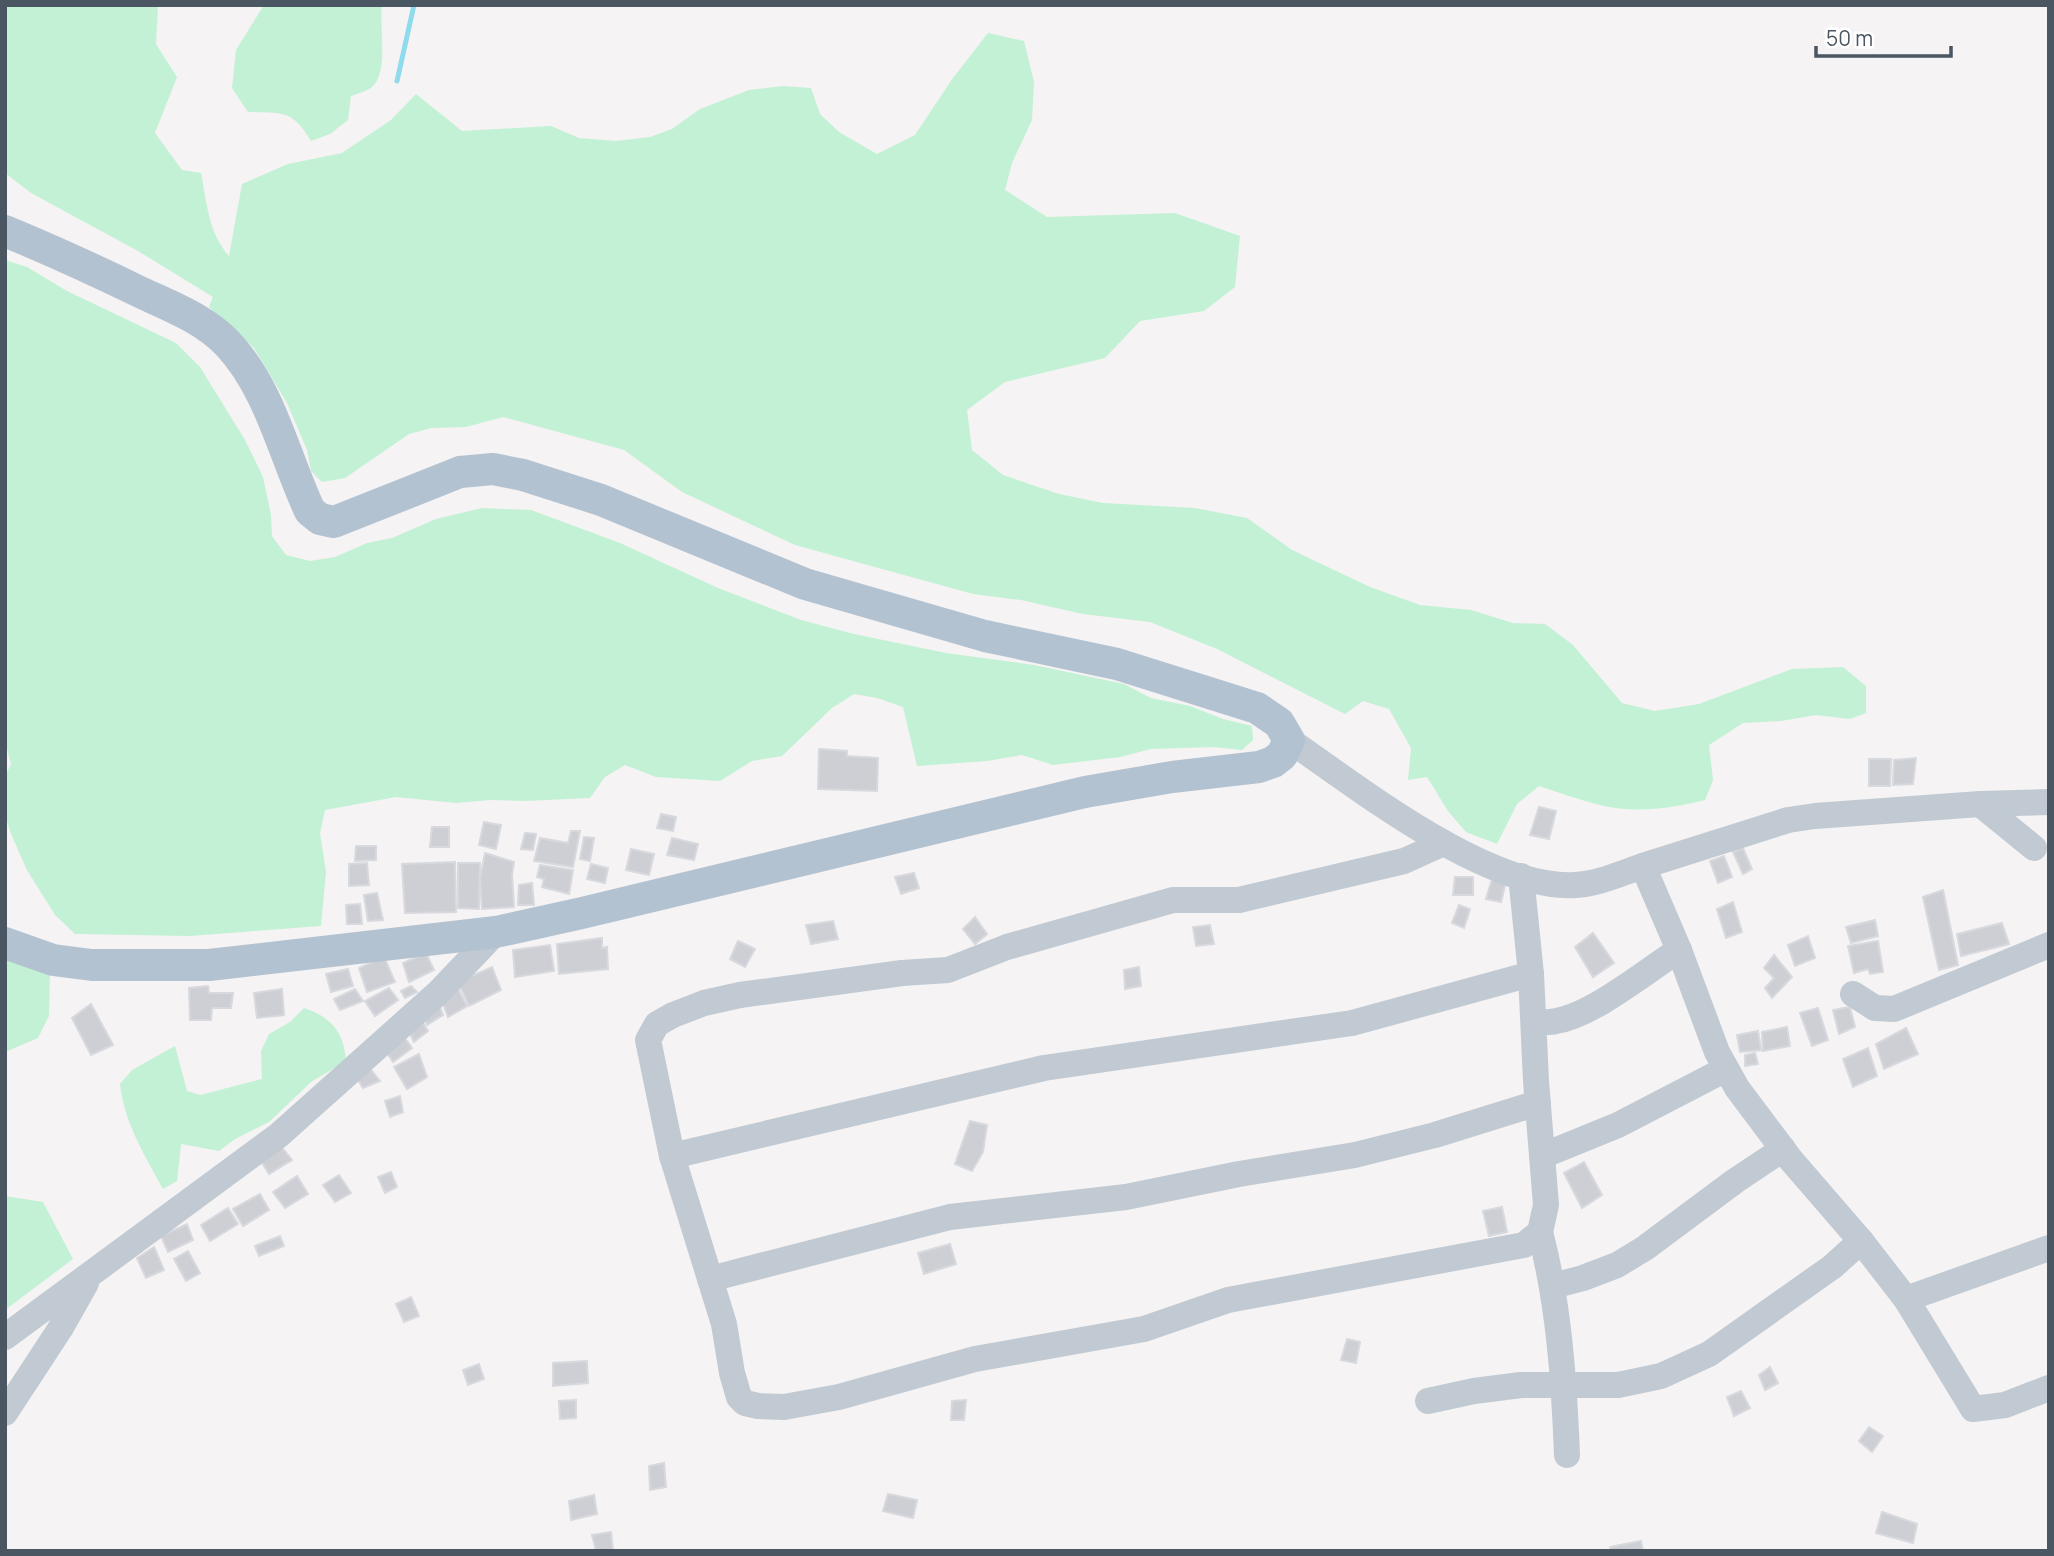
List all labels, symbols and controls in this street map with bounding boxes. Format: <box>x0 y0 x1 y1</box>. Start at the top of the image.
scale bar <box>1816 14 1951 58</box>
text: 50 m <box>1826 24 1873 52</box>

